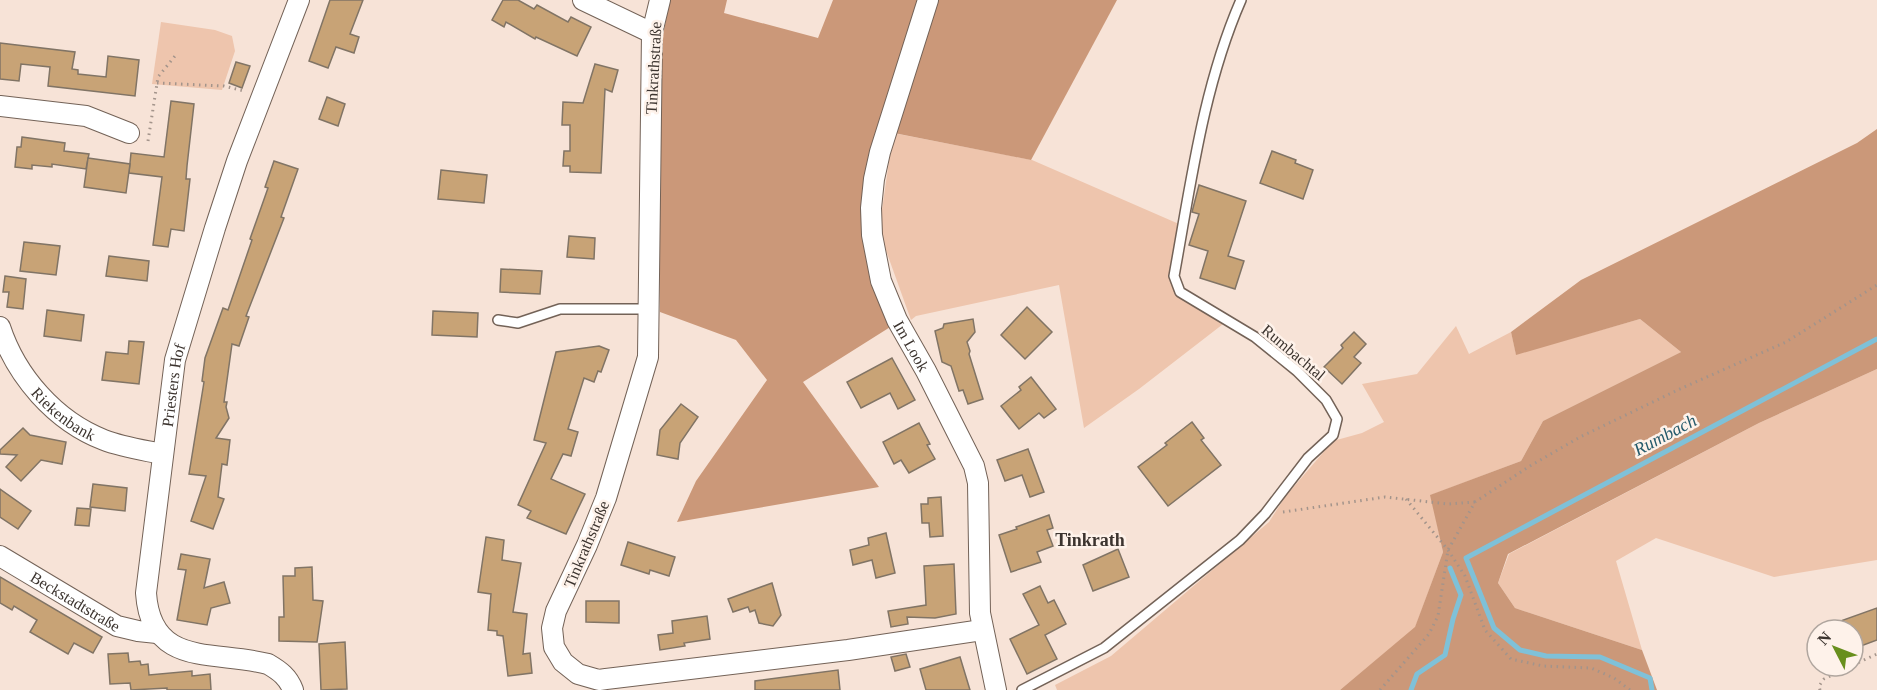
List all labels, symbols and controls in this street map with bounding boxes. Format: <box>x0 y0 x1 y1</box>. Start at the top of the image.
street label: Tinkrathstraße <box>643 21 664 115</box>
street label: Im Look <box>890 318 932 374</box>
street label: Rumbachtal <box>1259 321 1329 384</box>
street label: Priesters Hof <box>159 341 189 428</box>
street label: Riekenbank <box>28 384 98 444</box>
water label: Rumbach <box>1629 410 1700 460</box>
street label: Tinkrathstraße <box>561 498 612 590</box>
district label: Tinkrath <box>1055 530 1125 550</box>
street label: Beckstadtstraße <box>27 568 123 635</box>
north arrow <box>1805 618 1865 678</box>
text: N <box>1814 628 1835 648</box>

